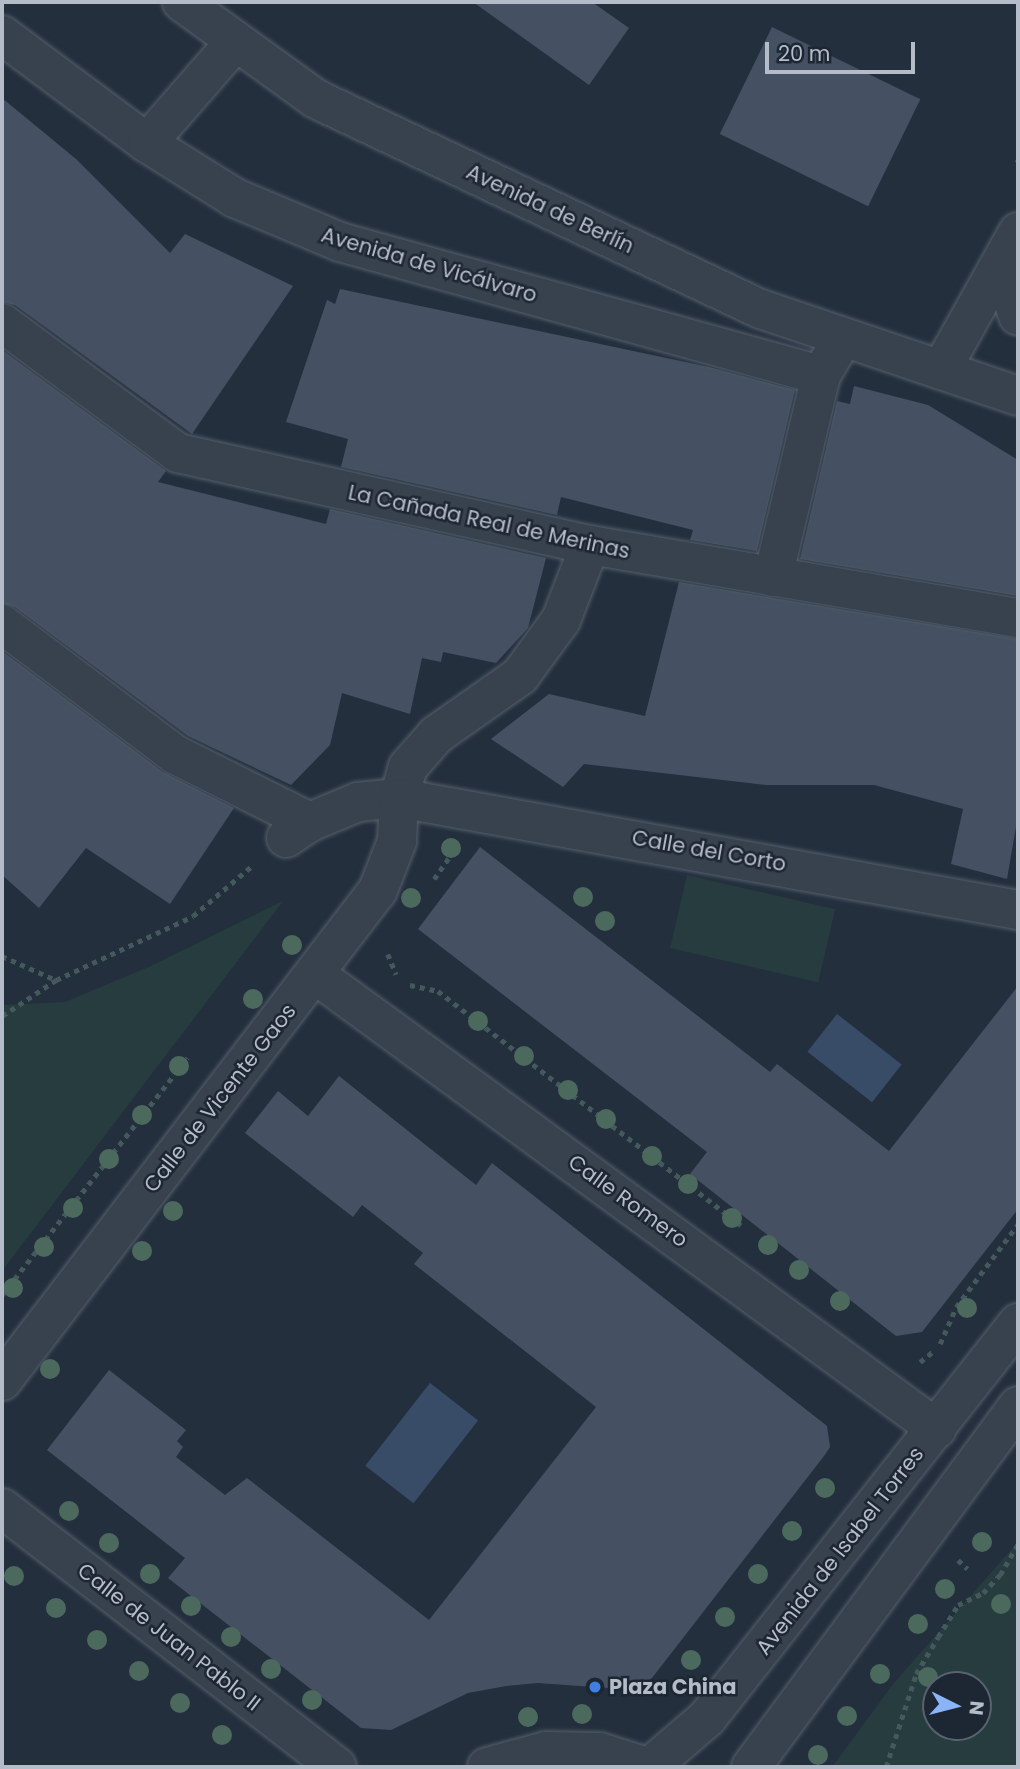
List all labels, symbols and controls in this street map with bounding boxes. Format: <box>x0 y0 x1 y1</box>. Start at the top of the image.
scale bar <box>768 28 918 72</box>
text: 20 m <box>778 39 831 68</box>
street label: Avenida de Berlín <box>462 159 638 259</box>
street label: Avenida de Vicálvaro <box>318 222 540 308</box>
street label: La Cañada Real de Merinas <box>346 480 632 564</box>
street label: Calle del Corto <box>630 825 788 877</box>
street label: Calle de Vicente Gaos <box>139 999 301 1197</box>
street label: Calle Romero <box>563 1149 693 1253</box>
street label: Avenida de Isabel Torres <box>751 1442 929 1660</box>
street label: Calle de Juan Pablo II <box>73 1558 265 1716</box>
north arrow <box>922 1671 992 1741</box>
place label: Plaza China <box>609 1674 736 1700</box>
marker: Plaza China <box>587 1679 603 1695</box>
text: N <box>962 1700 991 1717</box>

